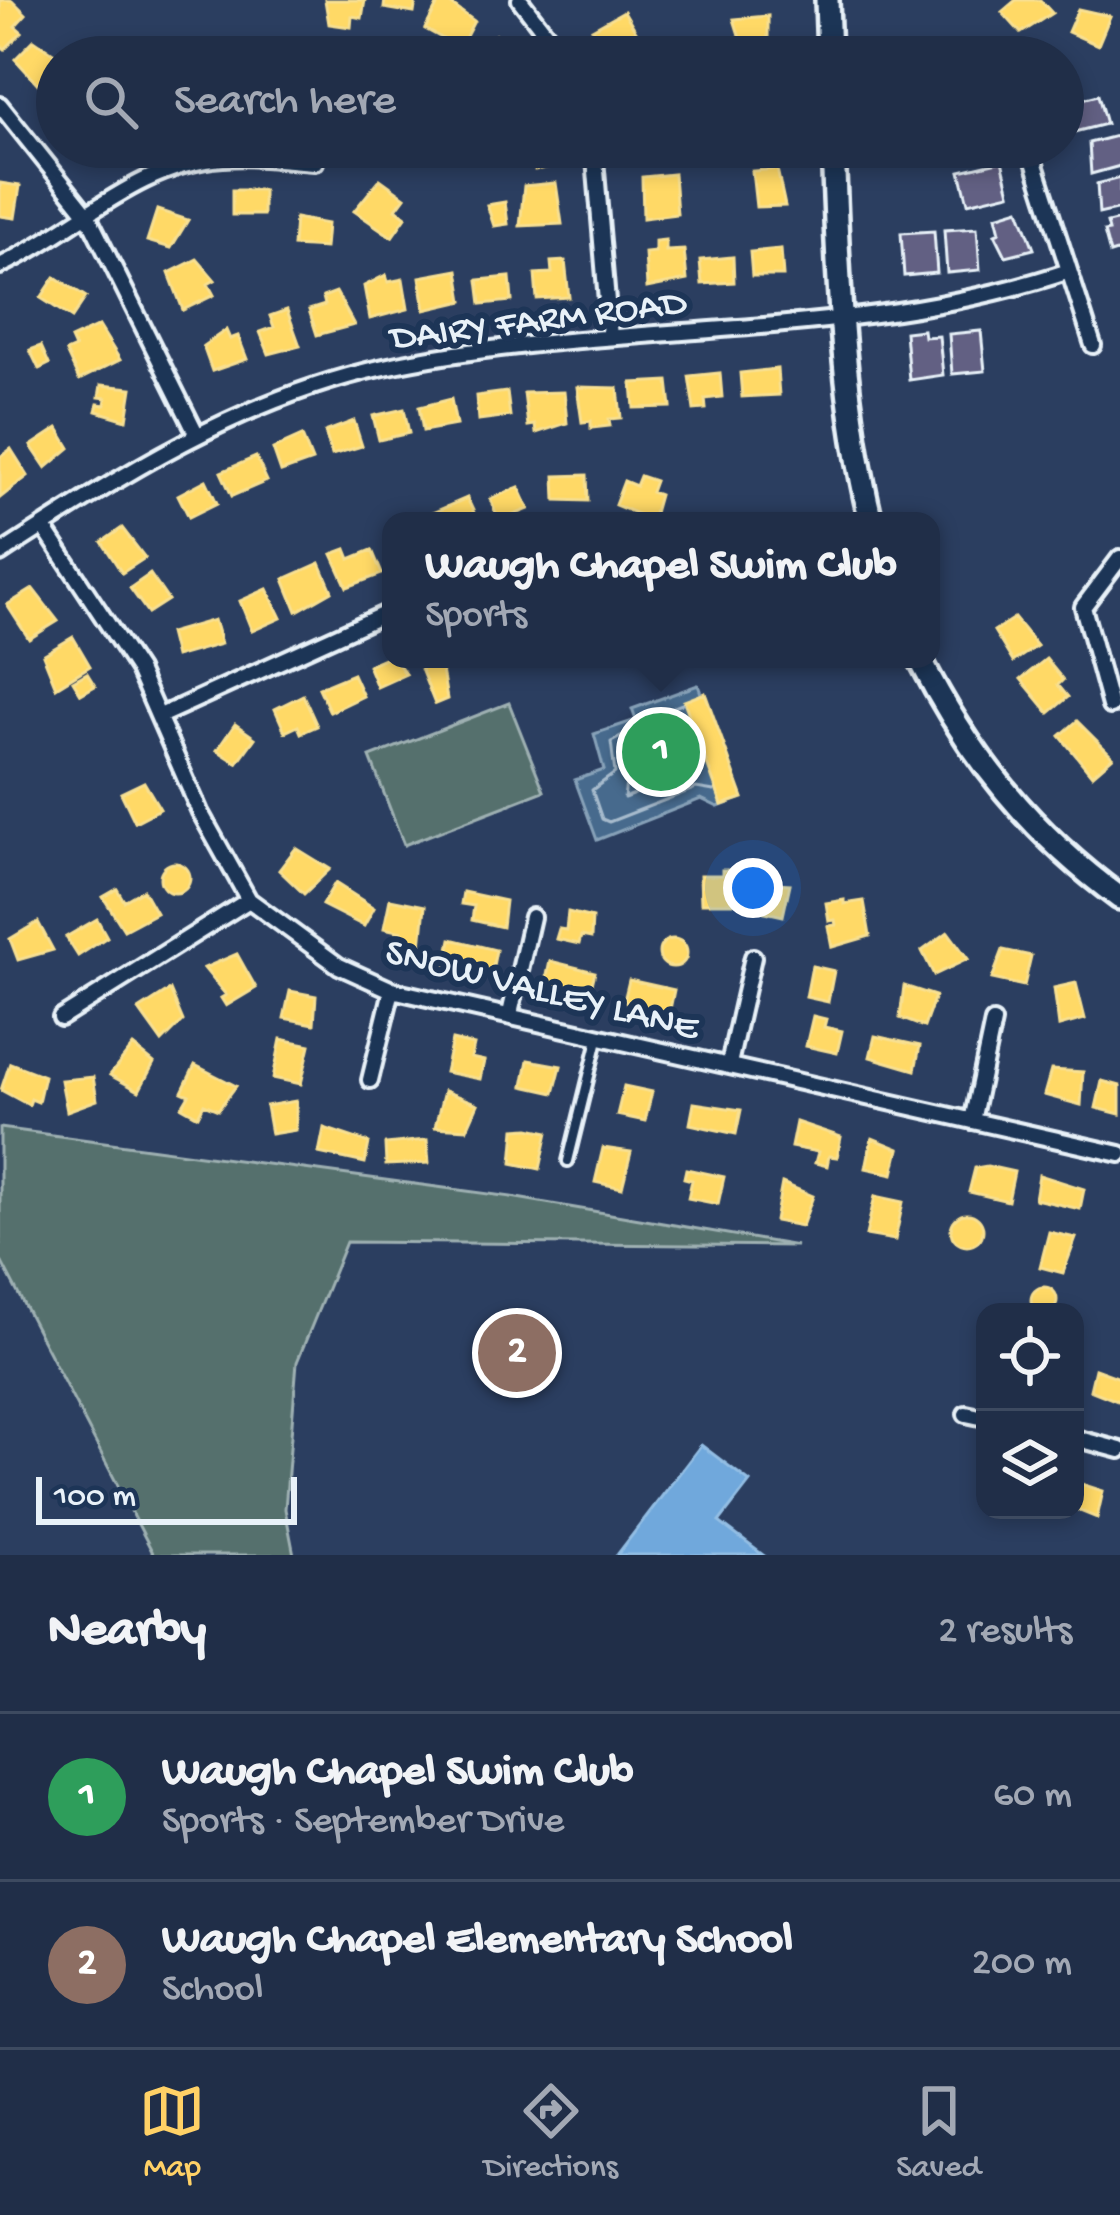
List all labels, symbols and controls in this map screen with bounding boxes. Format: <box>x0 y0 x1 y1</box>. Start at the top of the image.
search box <box>36 36 1084 168</box>
icon: search <box>78 69 144 135</box>
text: Search here <box>174 76 396 129</box>
street label: DAIRY FARM ROAD <box>385 282 690 364</box>
popup <box>382 512 940 668</box>
text: Waugh Chapel Swim Club <box>425 541 897 594</box>
text: Sports <box>425 594 527 640</box>
pin: 1 <box>622 707 700 797</box>
your location <box>723 858 783 918</box>
street label: SNOW VALLEY LANE <box>380 932 704 1054</box>
map controls <box>976 1303 1084 1519</box>
button: locate <box>976 1303 1084 1411</box>
pin: 2 <box>478 1308 556 1398</box>
button: layers <box>976 1411 1084 1519</box>
scale bar <box>36 1471 297 1524</box>
text: 100 m <box>54 1479 136 1517</box>
text: Nearby <box>48 1603 206 1663</box>
text: 2 results <box>938 1610 1072 1656</box>
text: Waugh Chapel Swim Club <box>162 1747 634 1800</box>
text: 1 <box>79 1774 95 1820</box>
text: 60 m <box>993 1774 1072 1820</box>
text: Sports · September Drive <box>162 1800 564 1846</box>
text: Waugh Chapel Elementary School <box>162 1915 793 1968</box>
text: 2 <box>77 1942 97 1988</box>
text: 200 m <box>972 1942 1072 1988</box>
text: School <box>162 1968 263 2014</box>
tab: Map <box>139 2078 205 2188</box>
tab: Directions <box>484 2078 618 2188</box>
tab: Saved <box>896 2078 981 2188</box>

